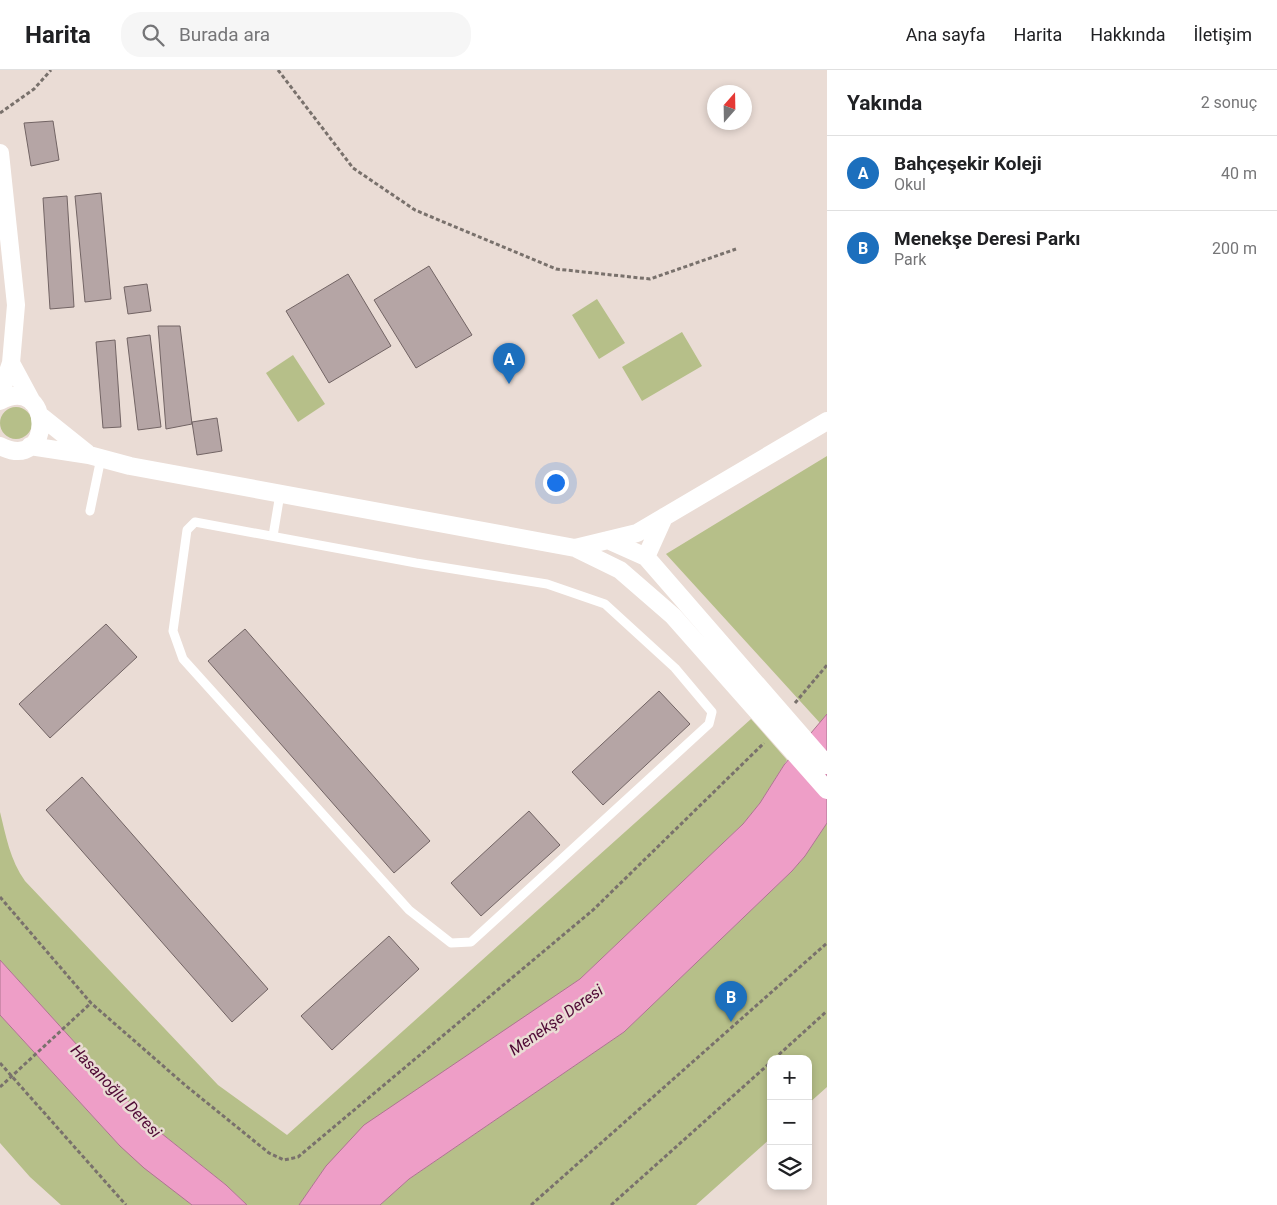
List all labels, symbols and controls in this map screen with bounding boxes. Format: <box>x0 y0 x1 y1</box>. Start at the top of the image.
search box <box>121 12 471 57</box>
text: Harita <box>25 21 91 49</box>
icon: search <box>139 21 167 49</box>
text: Burada ara <box>179 23 270 46</box>
text: Ana sayfa <box>906 24 985 45</box>
text: Harita <box>1013 24 1062 45</box>
text: Hakkında <box>1090 24 1165 45</box>
text: İletişim <box>1193 24 1252 45</box>
north arrow <box>707 85 752 130</box>
text: Yakında <box>847 91 922 115</box>
text: 2 sonuç <box>1201 93 1257 112</box>
text: Bahçeşekir Koleji <box>894 152 1042 175</box>
text: A <box>858 164 868 183</box>
text: 40 m <box>1221 164 1257 183</box>
text: Okul <box>894 175 926 194</box>
text: Menekşe Deresi Parkı <box>894 227 1080 250</box>
text: B <box>858 239 868 258</box>
text: 200 m <box>1212 239 1257 258</box>
text: Park <box>894 250 926 269</box>
pin: A <box>493 343 525 384</box>
your location <box>543 470 569 496</box>
water label: Menekşe Deresi <box>505 981 607 1059</box>
pin: B <box>715 981 747 1022</box>
water label: Hasanoğlu Deresi <box>67 1041 165 1142</box>
map controls <box>767 1055 812 1190</box>
button: + <box>767 1055 812 1100</box>
button: − <box>767 1100 812 1145</box>
button: layers <box>767 1145 812 1190</box>

